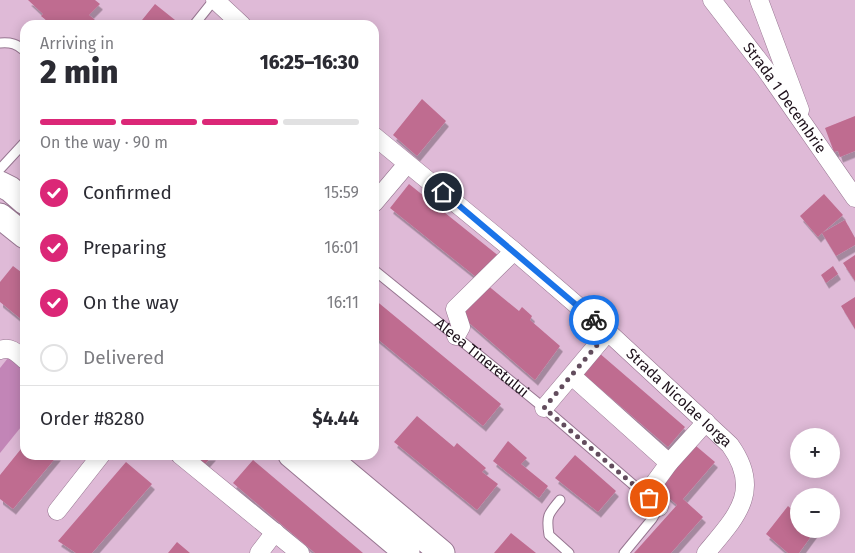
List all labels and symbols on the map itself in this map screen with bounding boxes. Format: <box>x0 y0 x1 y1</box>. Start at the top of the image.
street label: Strada 1 Decembrie <box>739 39 830 157</box>
pin <box>422 171 464 213</box>
courier <box>569 295 619 345</box>
street label: Aleea Tineretului <box>431 314 532 401</box>
street label: Strada Nicolae Iorga <box>622 344 736 451</box>
pin <box>628 477 670 519</box>

